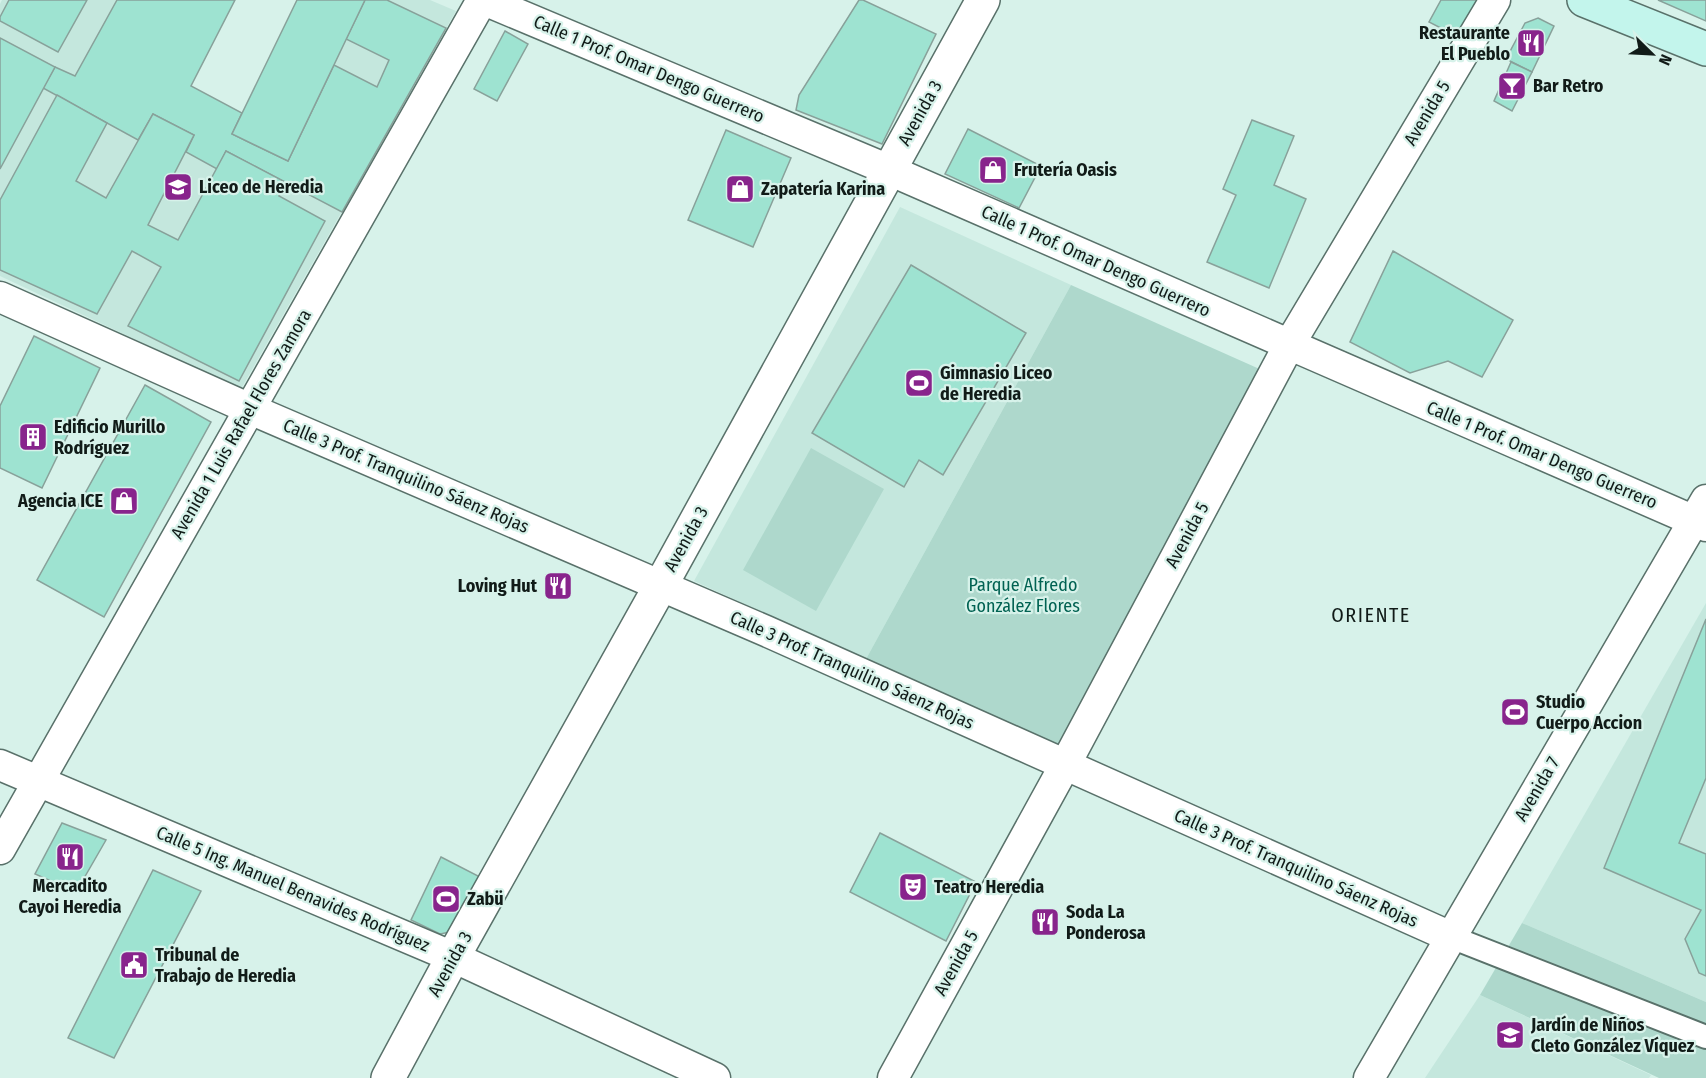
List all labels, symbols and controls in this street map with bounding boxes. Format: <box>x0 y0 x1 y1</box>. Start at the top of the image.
street label: Calle 1 Prof. Omar Dengo Guerrero <box>530 10 768 128</box>
place label: Restaurante El Pueblo <box>1419 22 1510 65</box>
north arrow <box>1622 24 1682 84</box>
restaurant icon: Restaurante El Pueblo <box>1515 27 1547 59</box>
text: N <box>1655 52 1676 68</box>
bar icon: Bar Retro <box>1496 70 1528 102</box>
place label: Bar Retro <box>1533 75 1604 97</box>
street label: Avenida 3 <box>893 77 947 149</box>
street label: Avenida 5 <box>1399 77 1455 149</box>
shop icon: Frutería Oasis <box>977 154 1009 186</box>
place label: Frutería Oasis <box>1014 159 1117 181</box>
school or university icon: Liceo de Heredia <box>162 171 194 203</box>
shop icon: Zapatería Karina <box>724 173 756 205</box>
place label: Liceo de Heredia <box>199 176 323 198</box>
place label: Zapatería Karina <box>761 178 885 200</box>
street label: Calle 1 Prof. Omar Dengo Guerrero <box>978 200 1214 322</box>
street label: Avenida 1 Luis Rafael Flores Zamora <box>166 305 316 543</box>
place label: Gimnasio Liceo de Heredia <box>940 362 1053 405</box>
sports icon: Gimnasio Liceo de Heredia <box>903 367 935 399</box>
street label: Calle 1 Prof. Omar Dengo Guerrero <box>1423 396 1661 514</box>
street label: Calle 3 Prof. Tranquilino Sáenz Rojas <box>280 414 532 538</box>
place label: Edificio Murillo Rodríguez <box>54 416 166 459</box>
building icon: Edificio Murillo Rodríguez <box>17 421 49 453</box>
shop icon: Agencia ICE <box>108 485 140 517</box>
place label: Agencia ICE <box>17 490 103 512</box>
street label: Avenida 5 <box>1161 498 1213 572</box>
street label: Avenida 3 <box>659 503 713 575</box>
restaurant icon: Loving Hut <box>542 570 574 602</box>
park label: Parque Alfredo González Flores <box>966 574 1080 617</box>
place label: Loving Hut <box>458 575 538 597</box>
district label: ORIENTE <box>1331 603 1411 627</box>
street label: Calle 3 Prof. Tranquilino Sáenz Rojas <box>727 606 978 734</box>
place label: Studio Cuerpo Accion <box>1536 691 1642 734</box>
sports icon: Studio Cuerpo Accion <box>1499 696 1531 728</box>
street label: Avenida 7 <box>1510 753 1564 825</box>
street label: Calle 3 Prof. Tranquilino Sáenz Rojas <box>1171 804 1422 932</box>
street label: Calle 5 Ing. Manuel Benavides Rodríguez <box>153 821 433 957</box>
restaurant icon: Mercadito Cayoi Heredia <box>54 841 86 873</box>
theatre icon: Teatro Heredia <box>897 871 929 903</box>
place label: Mercadito Cayoi Heredia <box>19 875 122 918</box>
place label: Teatro Heredia <box>934 876 1044 898</box>
sports icon: Zabü <box>430 883 462 915</box>
place label: Zabü <box>467 888 504 910</box>
place label: Soda La Ponderosa <box>1066 901 1146 944</box>
restaurant icon: Soda La Ponderosa <box>1029 906 1061 938</box>
street label: Avenida 5 <box>929 926 983 1000</box>
street label: Avenida 3 <box>423 928 477 1000</box>
place label: Tribunal de Trabajo de Heredia <box>155 944 296 987</box>
public building icon: Tribunal de Trabajo de Heredia <box>118 949 150 981</box>
place label: Jardín de Niños Cleto González Víquez <box>1530 1014 1695 1057</box>
school or university icon: Jardín de Niños Cleto González Víquez <box>1494 1019 1526 1051</box>

